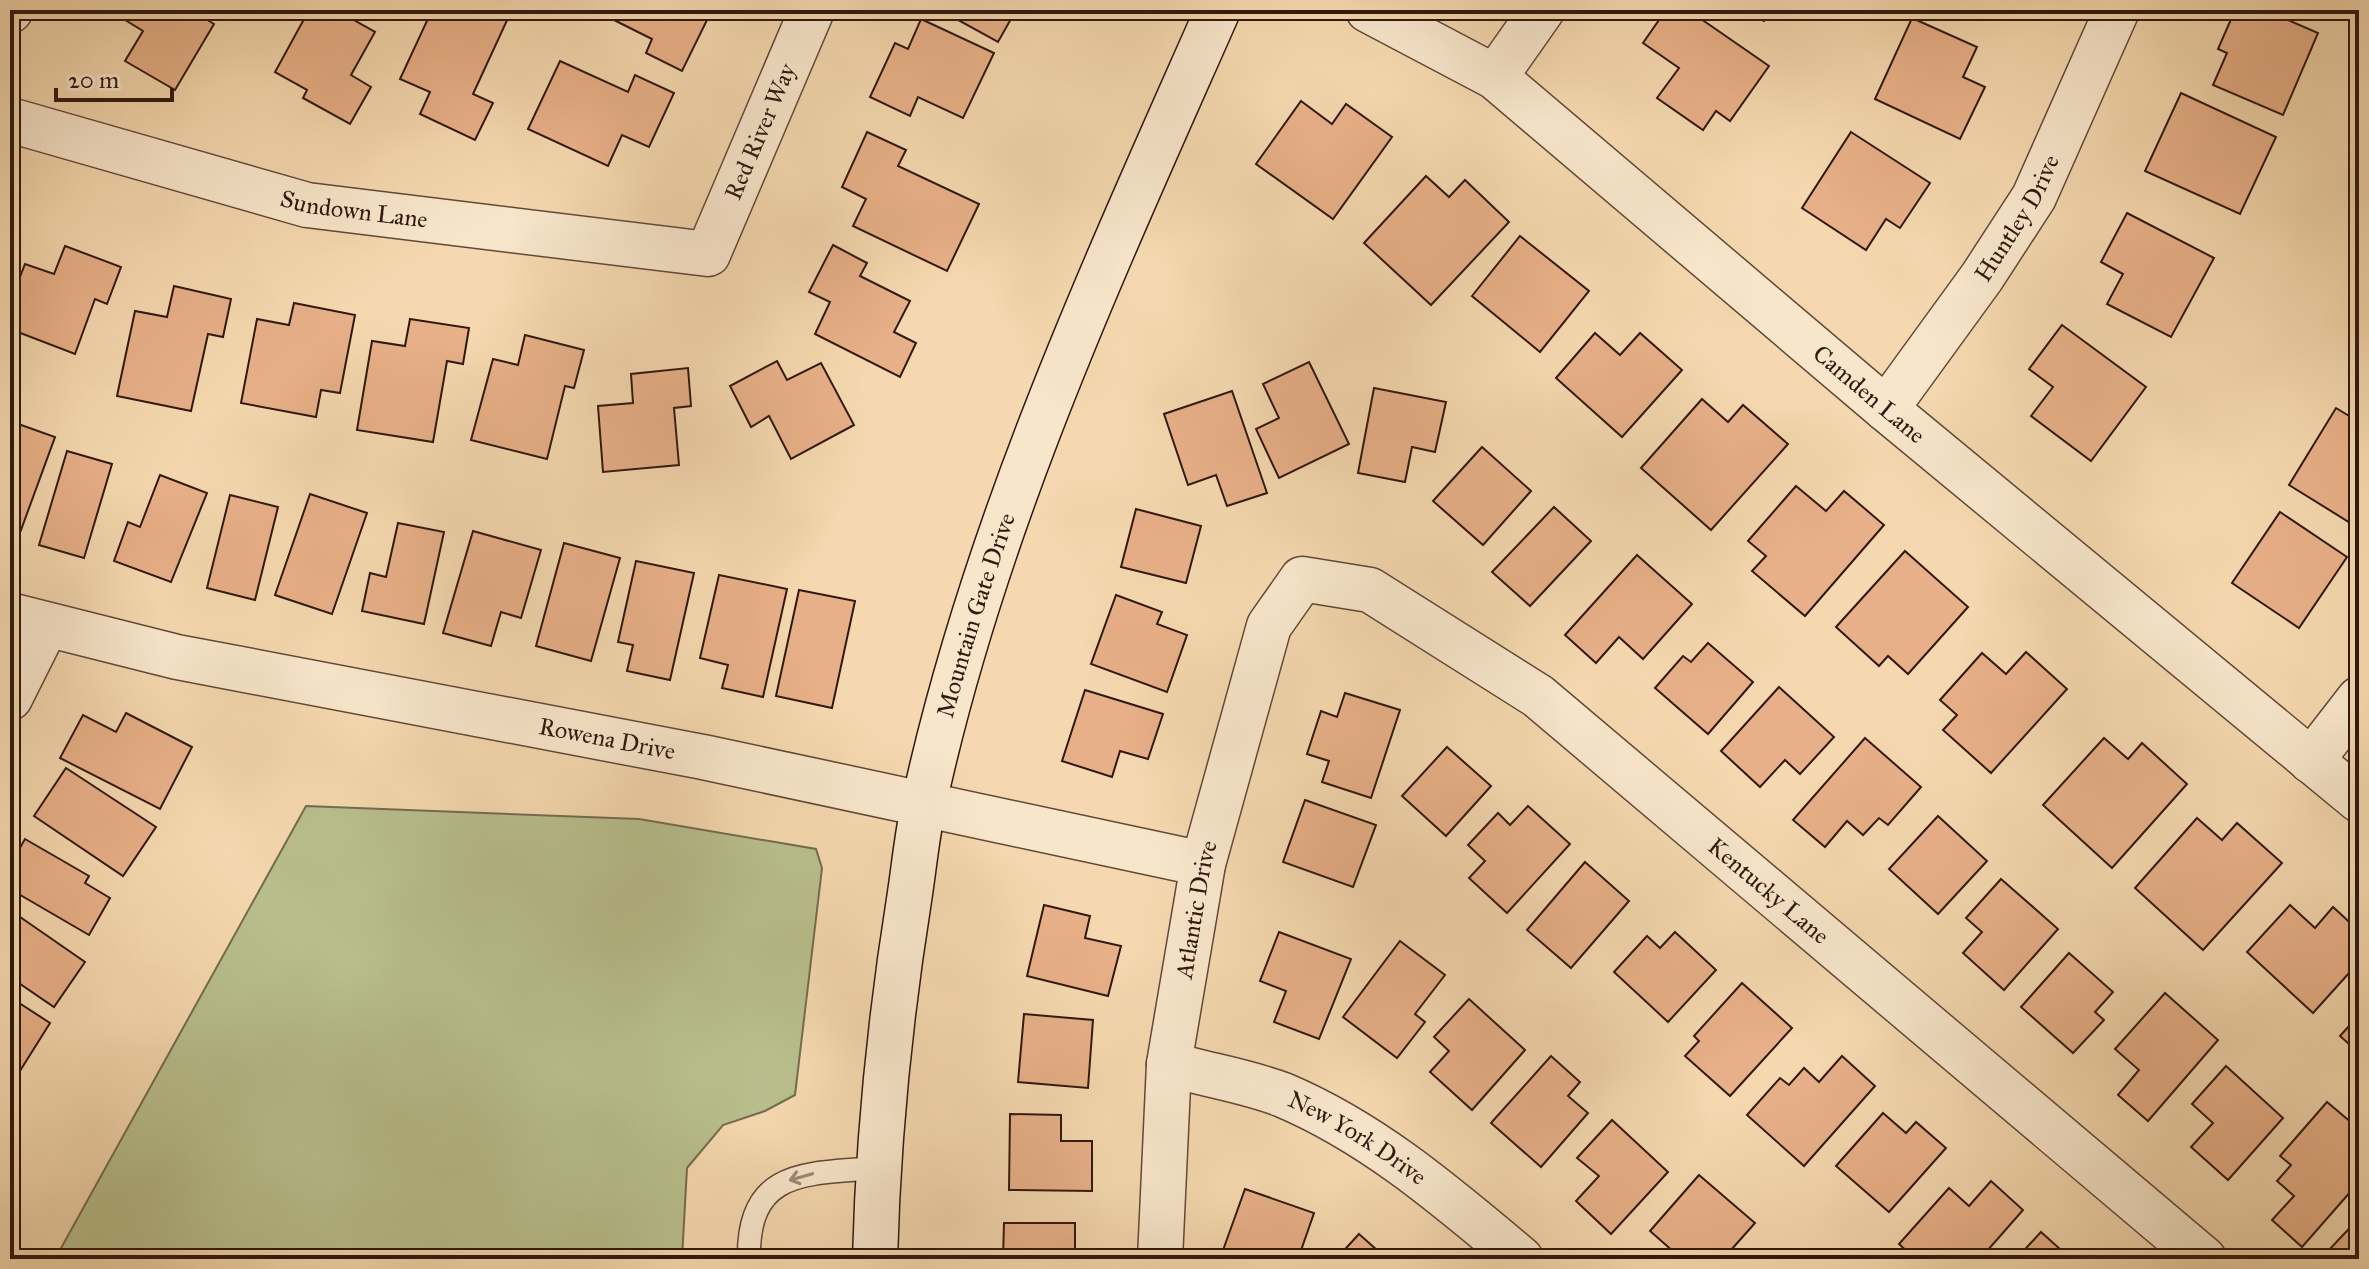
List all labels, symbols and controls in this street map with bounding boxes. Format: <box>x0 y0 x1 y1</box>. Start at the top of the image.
scale bar <box>56 52 172 102</box>
street label: Red River Way <box>718 58 803 204</box>
text: 20 m <box>68 65 119 95</box>
street label: Huntley Drive <box>1968 150 2066 287</box>
street label: Sundown Lane <box>277 183 429 235</box>
street label: Camden Lane <box>1807 338 1931 450</box>
street label: Mountain Gate Drive <box>930 509 1022 721</box>
street label: Rowena Drive <box>536 711 678 766</box>
street label: Kentucky Lane <box>1702 831 1835 951</box>
street label: Atlantic Drive <box>1169 837 1224 982</box>
street label: New York Drive <box>1283 1084 1433 1192</box>
one-way arrow <box>789 1171 814 1186</box>

